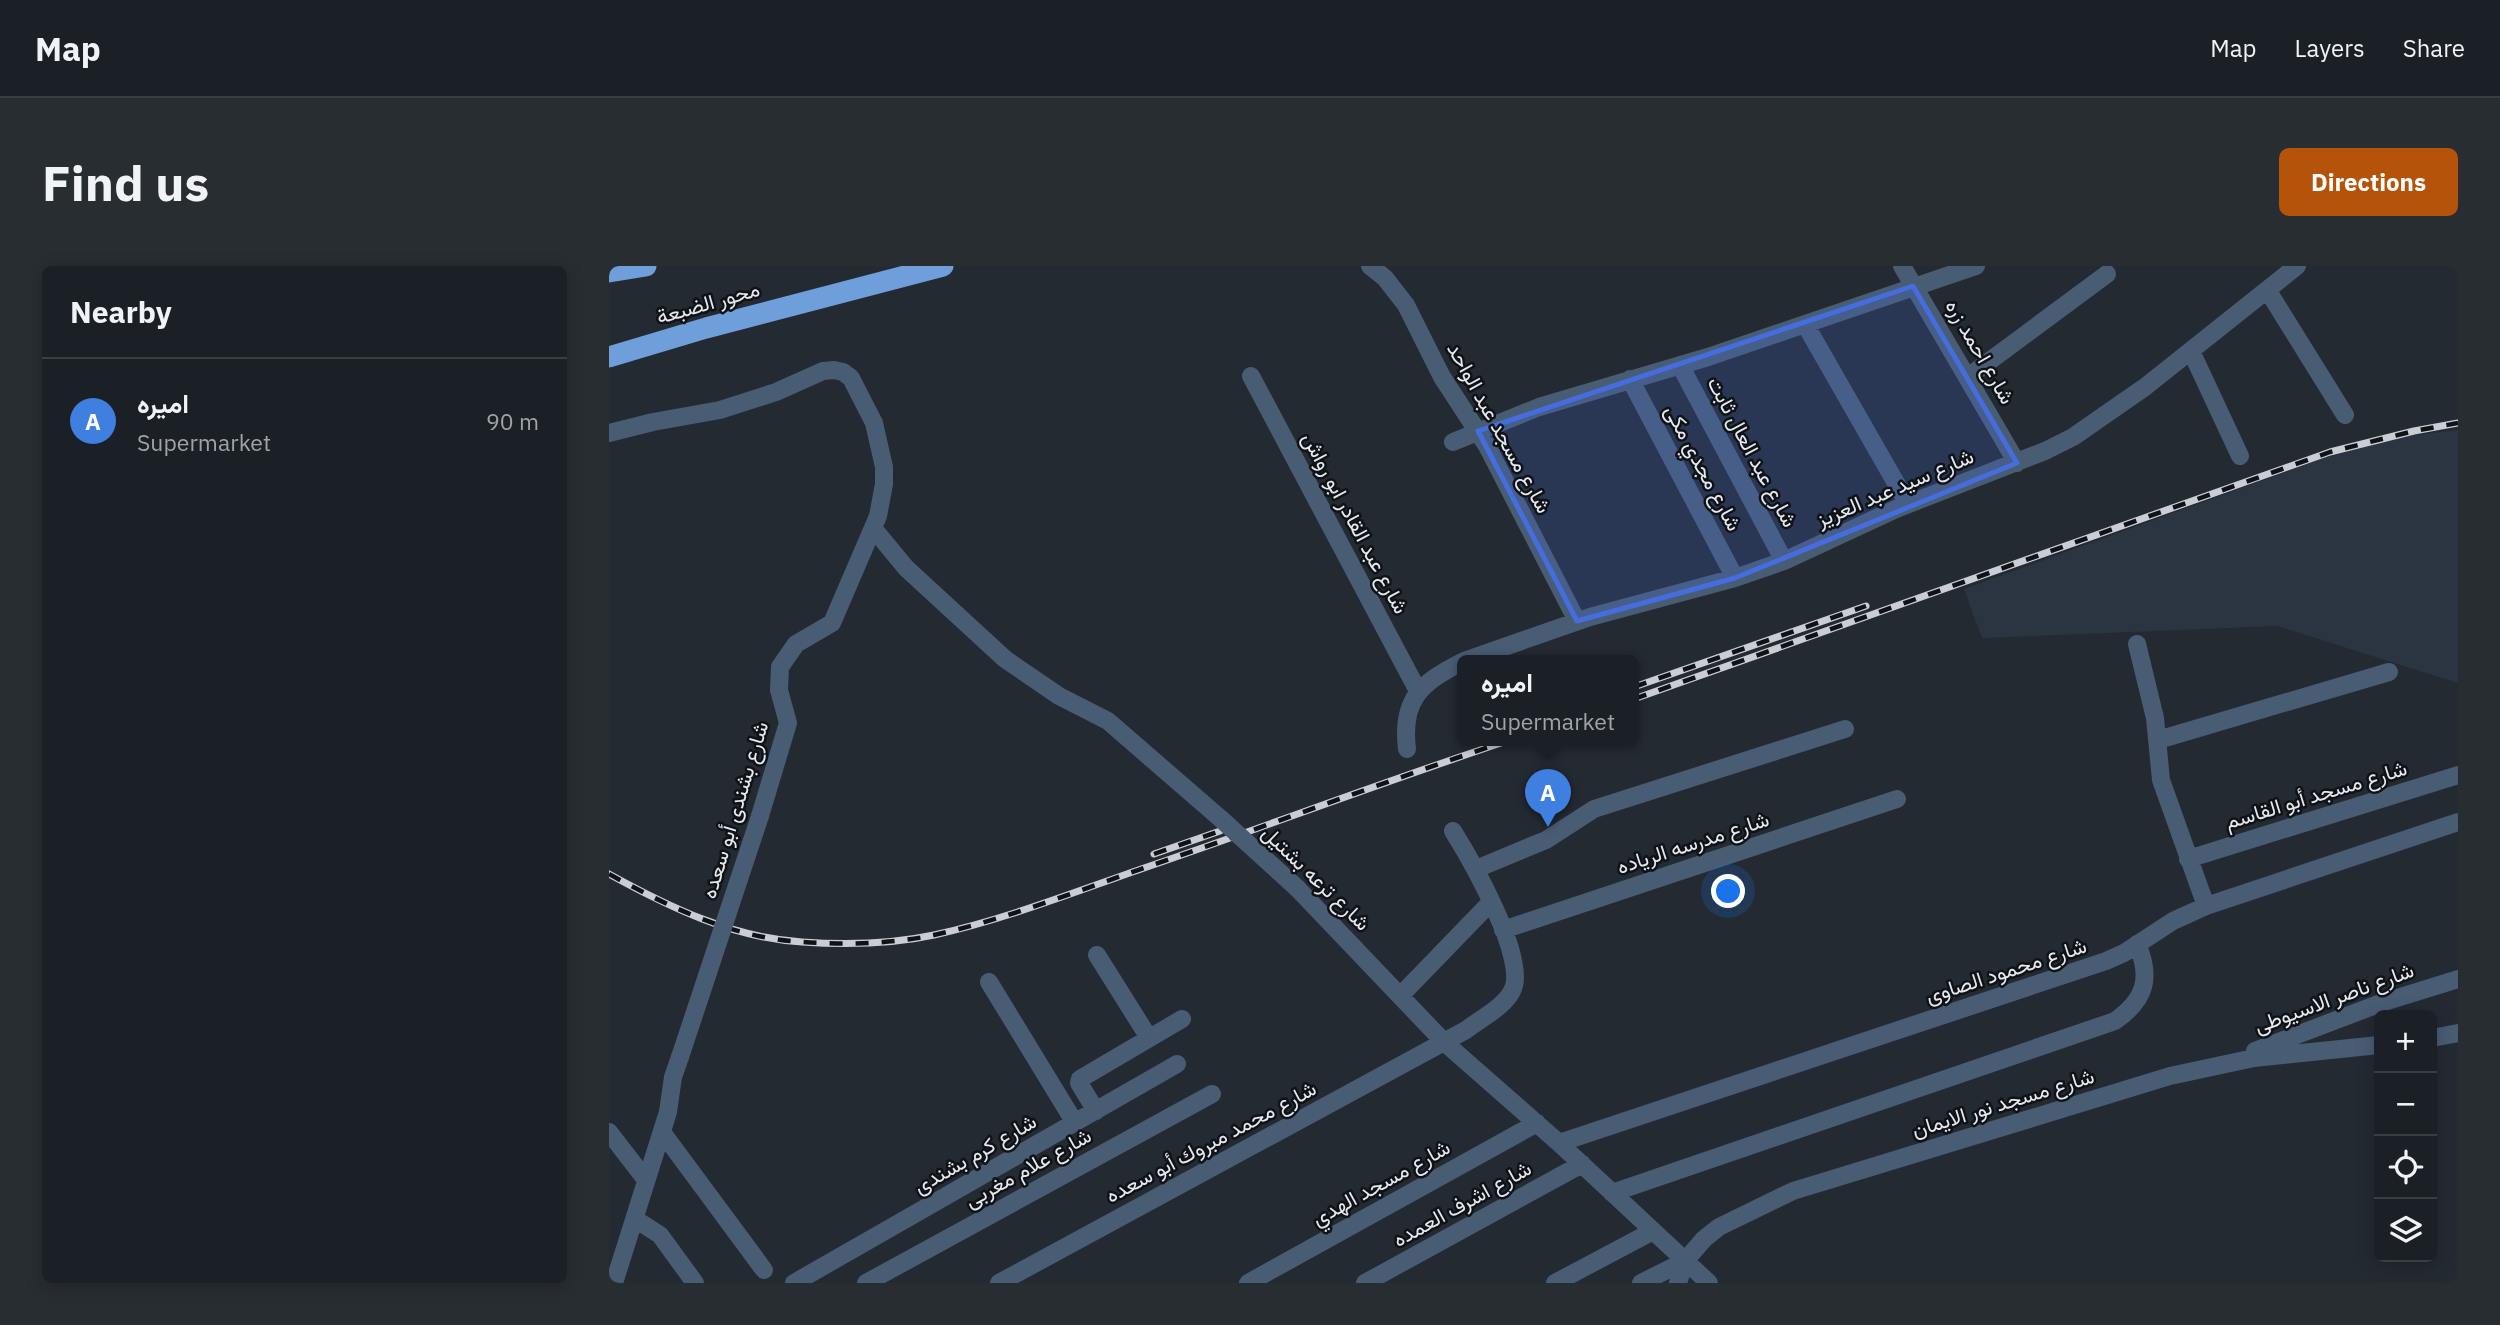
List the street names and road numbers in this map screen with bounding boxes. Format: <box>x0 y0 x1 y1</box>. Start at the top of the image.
street label: محور الضبعة <box>653 274 763 330</box>
street label: شارع احمد زره <box>1939 294 2022 409</box>
street label: شارع مسجد عبد الواحد <box>1440 337 1558 518</box>
street label: شارع عبد العال ثابت <box>1701 371 1804 532</box>
street label: شارع مجدي مكى <box>1655 400 1749 537</box>
street label: شارع عبد القادر ابو رواش <box>1295 427 1416 619</box>
street label: شارع سيد عبد العزيز <box>1811 441 1978 534</box>
street label: شارع بشندى أبو سعده <box>694 718 775 902</box>
street label: شارع مسجد أبو القاسم <box>2221 753 2410 836</box>
street label: شارع مدرسه الرياده <box>1613 804 1773 881</box>
street label: شارع ترعه بشتيل <box>1256 818 1377 937</box>
street label: شارع محمود الصاوى <box>1922 931 2090 1010</box>
street label: شارع ناصر الاسيوطى <box>2250 955 2418 1040</box>
street label: شارع مسجد نور الايمان <box>1908 1061 2098 1144</box>
street label: شارع محمد مبروك أبو سعده <box>1100 1074 1321 1209</box>
street label: شارع كرم بشندى <box>908 1107 1042 1200</box>
street label: شارع علام مغربى <box>959 1121 1096 1214</box>
street label: شارع مسجد الهدي <box>1306 1133 1457 1235</box>
street label: شارع اشرف العمده <box>1387 1153 1536 1254</box>

